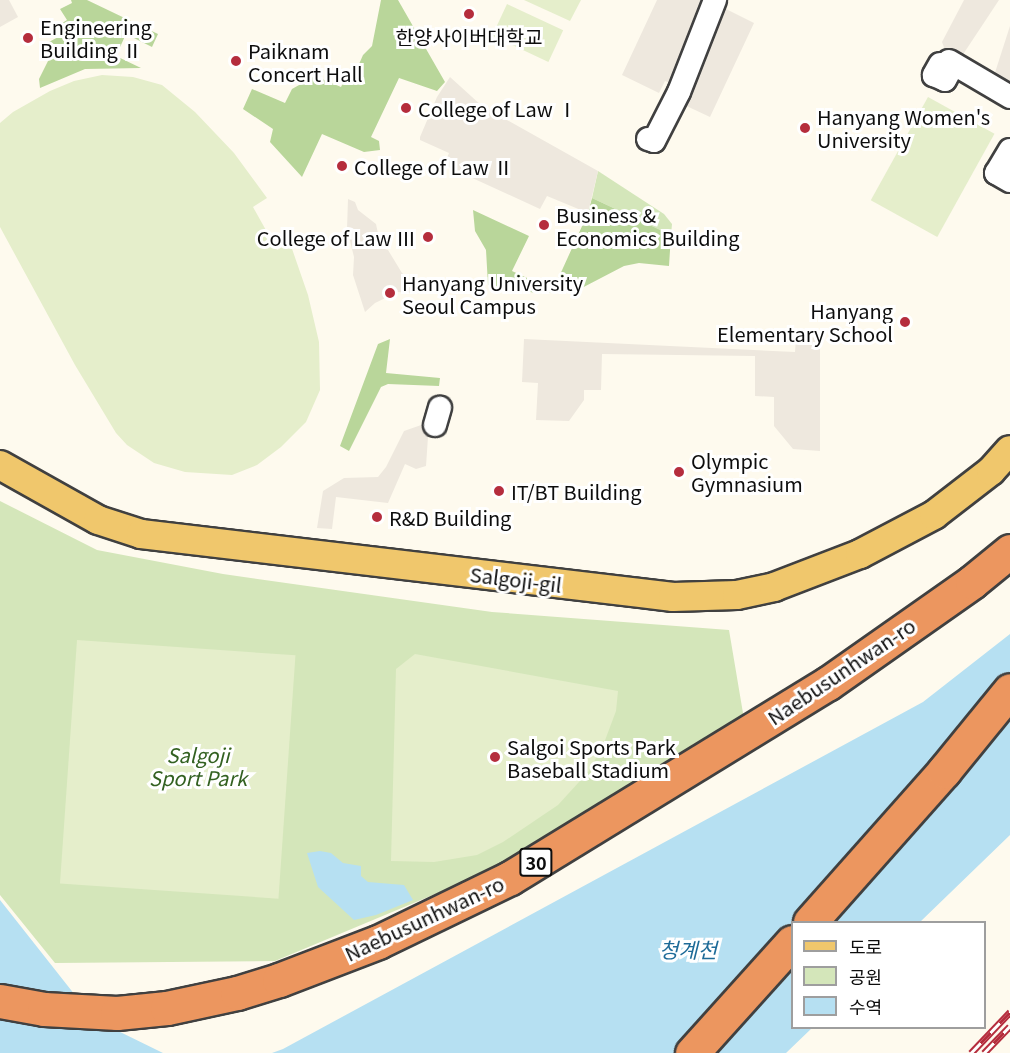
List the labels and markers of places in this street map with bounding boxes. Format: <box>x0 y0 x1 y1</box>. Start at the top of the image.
marker: 한양사이버대학교 <box>462 7 476 21</box>
place label: Engineering Building Ⅱ <box>40 14 152 61</box>
place label: 한양사이버대학교 <box>395 24 543 48</box>
marker: Engineering Building Ⅱ <box>21 31 35 45</box>
place label: Paiknam Concert Hall <box>248 38 363 85</box>
marker: Paiknam Concert Hall <box>229 54 243 68</box>
place label: College of Law Ⅰ <box>418 96 577 120</box>
marker: College of Law Ⅰ <box>399 101 413 115</box>
place label: Hanyang Women's University <box>817 104 990 151</box>
marker: Hanyang Women's University <box>798 121 812 135</box>
place label: College of Law Ⅱ <box>354 154 513 178</box>
marker: College of Law Ⅱ <box>335 159 349 173</box>
place label: Business & Economics Building <box>556 202 740 249</box>
marker: Business & Economics Building <box>537 218 551 232</box>
place label: College of Law Ⅲ <box>257 225 416 249</box>
marker: College of Law Ⅲ <box>421 230 435 244</box>
place label: Hanyang University Seoul Campus <box>402 270 583 317</box>
marker: Hanyang University Seoul Campus <box>383 286 397 300</box>
place label: Hanyang Elementary School <box>717 298 893 345</box>
marker: Hanyang Elementary School <box>898 315 912 329</box>
place label: Olympic Gymnasium <box>691 448 803 495</box>
marker: Olympic Gymnasium <box>672 465 686 479</box>
place label: IT/BT Building <box>511 479 641 503</box>
marker: IT/BT Building <box>492 484 506 498</box>
place label: R&D Building <box>389 505 511 529</box>
marker: R&D Building <box>370 510 384 524</box>
place label: Salgoi Sports Park Baseball Stadium <box>507 734 676 781</box>
marker: Salgoi Sports Park Baseball Stadium <box>488 750 502 764</box>

